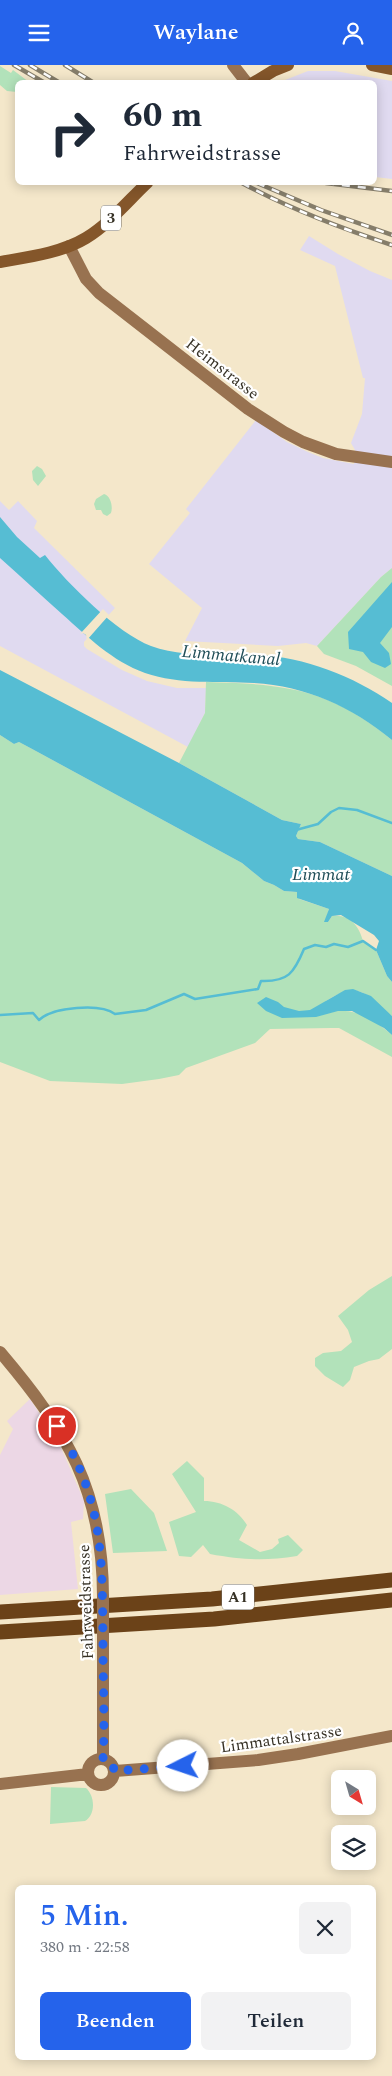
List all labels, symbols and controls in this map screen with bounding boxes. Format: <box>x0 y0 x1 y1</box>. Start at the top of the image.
text: Waylane <box>153 16 239 49</box>
icon: menu <box>25 19 53 47</box>
icon: person <box>339 19 367 47</box>
text: 60 m <box>123 89 203 142</box>
icon: right <box>40 100 105 165</box>
text: Fahrweidstrasse <box>123 137 281 170</box>
road number: 3 <box>101 205 121 231</box>
street label: Heimstrasse <box>180 332 264 405</box>
water label: Limmatkanal <box>181 638 282 673</box>
water label: Limmat <box>292 861 350 888</box>
pin <box>36 1405 78 1447</box>
icon: arrive <box>43 1412 71 1440</box>
street label: Fahrweidstrasse <box>72 1544 100 1660</box>
road number: A1 <box>222 1585 254 1609</box>
street label: Limmattalstrasse <box>219 1719 343 1759</box>
position arrow <box>156 1739 208 1791</box>
north arrow <box>331 1770 376 1815</box>
map controls <box>331 1770 376 1870</box>
button: layers <box>331 1825 376 1870</box>
text: 5 Min. <box>40 1893 129 1939</box>
button: close <box>299 1902 351 1954</box>
text: 380 m · 22:58 <box>40 1935 130 1959</box>
button: Beenden <box>40 1992 191 2050</box>
button: Teilen <box>201 1992 351 2050</box>

